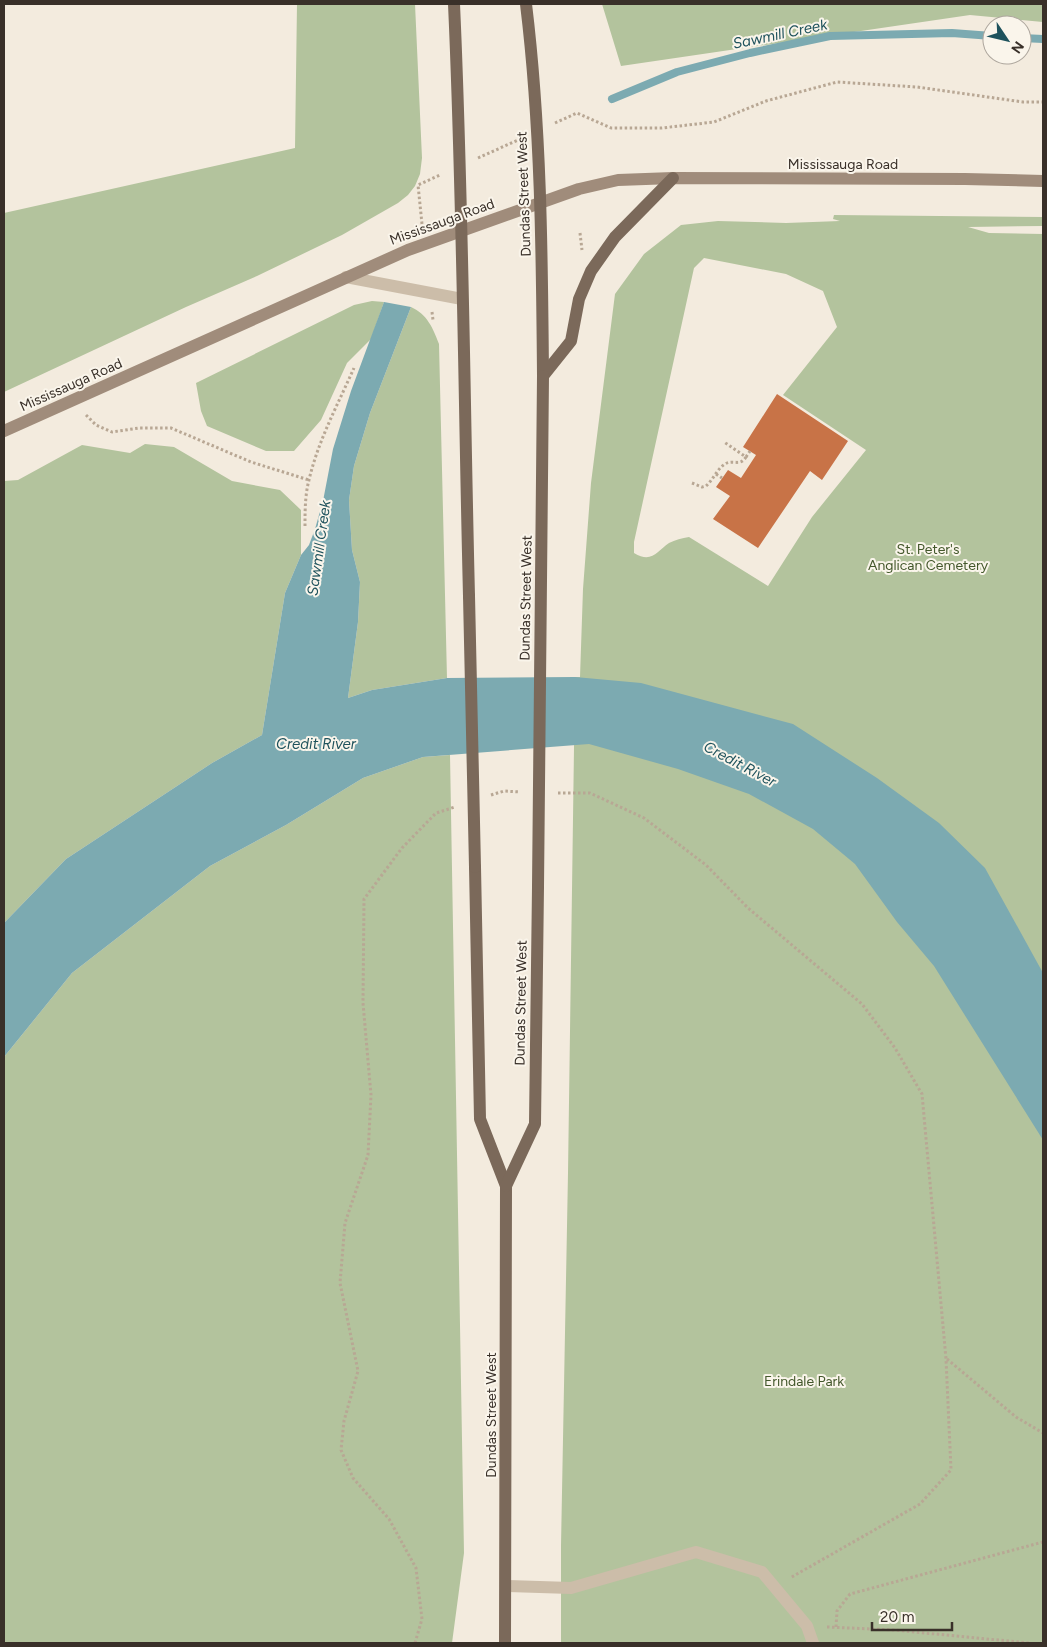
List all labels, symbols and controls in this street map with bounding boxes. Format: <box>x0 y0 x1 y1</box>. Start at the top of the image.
water label: Sawmill Creek <box>731 15 830 53</box>
north arrow <box>982 15 1032 65</box>
text: N <box>1007 38 1027 56</box>
street label: Dundas Street West <box>513 131 535 257</box>
street label: Mississauga Road <box>788 156 898 173</box>
street label: Mississauga Road <box>387 195 497 249</box>
street label: Mississauga Road <box>17 355 125 415</box>
water label: Sawmill Creek <box>303 498 335 597</box>
street label: Dundas Street West <box>516 535 536 661</box>
park label: St. Peter's Anglican Cemetery <box>868 541 989 574</box>
water label: Credit River <box>276 735 357 753</box>
water label: Credit River <box>701 737 780 791</box>
street label: Dundas Street West <box>511 940 531 1066</box>
street label: Dundas Street West <box>483 1352 500 1478</box>
park label: Erindale Park <box>764 1373 844 1390</box>
scale bar <box>872 1600 952 1632</box>
text: 20 m <box>880 1608 914 1626</box>

